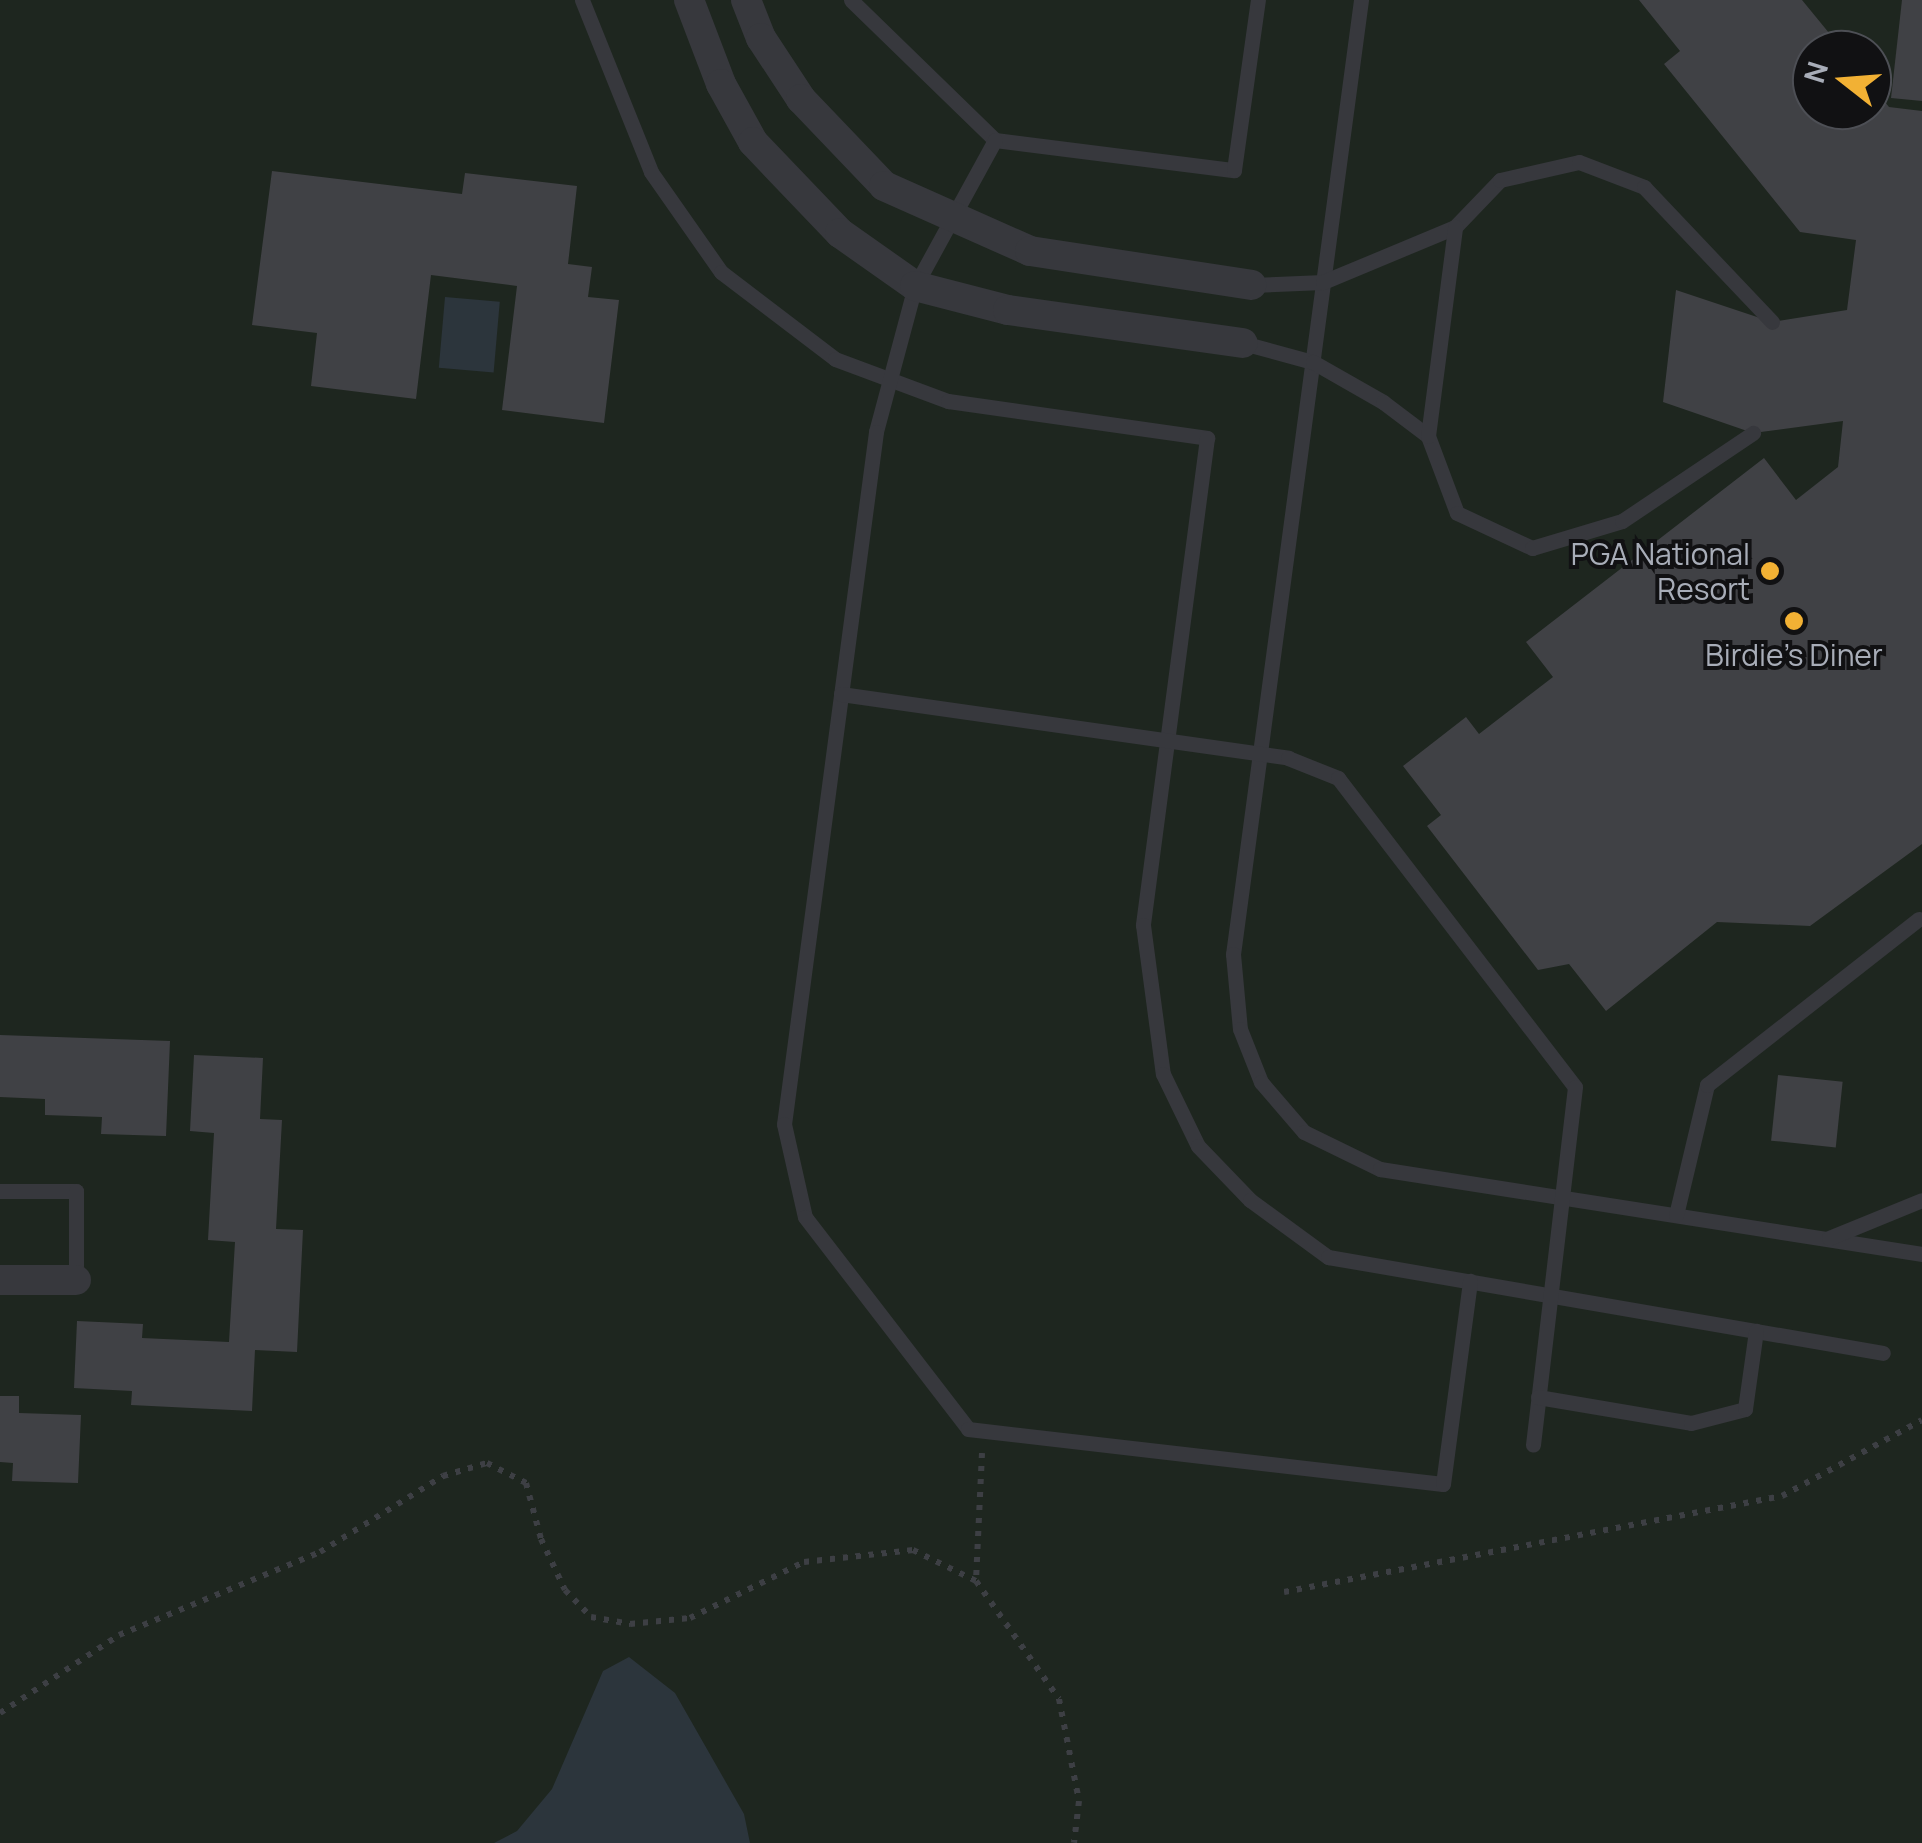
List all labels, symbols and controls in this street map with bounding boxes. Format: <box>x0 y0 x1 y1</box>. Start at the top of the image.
north arrow <box>1792 30 1892 130</box>
text: N <box>1794 57 1836 87</box>
place label: PGA National Resort <box>1571 536 1750 606</box>
marker: PGA National Resort <box>1759 560 1781 582</box>
marker: Birdie's Diner <box>1783 610 1805 632</box>
place label: Birdie's Diner <box>1705 637 1883 673</box>

